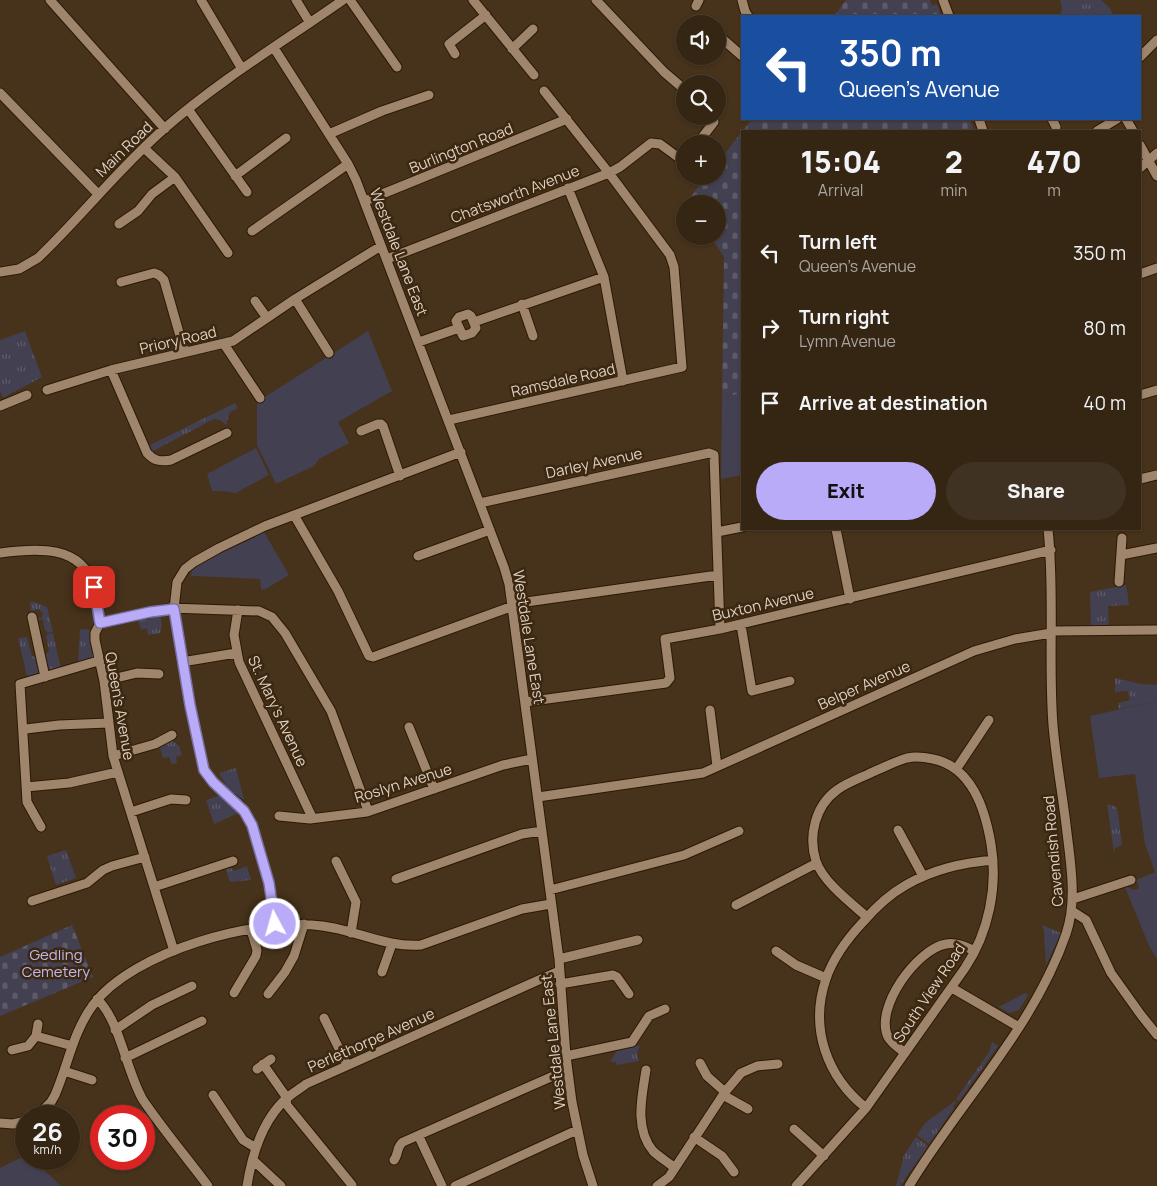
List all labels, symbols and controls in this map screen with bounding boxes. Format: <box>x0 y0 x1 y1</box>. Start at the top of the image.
map controls <box>676 15 726 245</box>
button: sound <box>676 15 726 65</box>
text: 350 m <box>839 29 941 77</box>
icon: left <box>756 35 821 100</box>
text: Queen's Avenue <box>839 74 1000 104</box>
button: search <box>676 75 726 125</box>
street label: Main Road <box>91 116 157 182</box>
street label: Burlington Road <box>406 118 516 178</box>
button: + <box>676 135 726 185</box>
text: 15:04 <box>800 141 881 182</box>
text: 2 <box>945 141 963 182</box>
text: 470 <box>1027 141 1082 182</box>
street label: Chatsworth Avenue <box>448 160 583 228</box>
text: Arrival <box>818 179 864 201</box>
text: min <box>940 179 967 201</box>
text: m <box>1047 179 1061 201</box>
street label: Westdale Lane East <box>365 185 433 319</box>
button: − <box>676 195 726 245</box>
text: Turn left <box>799 229 877 255</box>
icon: left <box>756 239 784 267</box>
text: 350 m <box>1073 240 1126 266</box>
text: Queen's Avenue <box>799 255 916 277</box>
text: Turn right <box>799 304 889 330</box>
icon: right <box>756 314 784 342</box>
text: 80 m <box>1083 315 1126 341</box>
street label: Priory Road <box>137 321 219 359</box>
text: Lymn Avenue <box>799 330 896 352</box>
street label: Ramsdale Road <box>509 358 617 402</box>
icon: arrive <box>756 389 784 417</box>
text: Arrive at destination <box>799 390 988 416</box>
text: 40 m <box>1083 390 1126 416</box>
street label: Darley Avenue <box>544 442 644 483</box>
button: Exit <box>756 462 936 520</box>
button: Share <box>946 462 1126 520</box>
pin <box>73 566 115 608</box>
street label: Westdale Lane East <box>508 569 550 705</box>
icon: arrive <box>80 573 108 601</box>
street label: Buxton Avenue <box>710 582 816 626</box>
street label: Queen's Avenue <box>100 650 140 762</box>
street label: St. Mary's Avenue <box>243 652 313 770</box>
street label: Belper Avenue <box>815 655 914 715</box>
street label: Roslyn Avenue <box>352 758 454 808</box>
street label: Cavendish Road <box>1038 795 1068 907</box>
position arrow <box>248 897 300 949</box>
street label: South View Road <box>888 939 970 1047</box>
park label: Gedling Cemetery <box>22 944 90 982</box>
street label: Westdale Lane East <box>535 974 571 1110</box>
street label: Perlethorpe Avenue <box>304 1003 438 1077</box>
speed limit sign: 30 <box>90 1105 155 1170</box>
text: 26 <box>32 1114 63 1149</box>
text: km/h <box>34 1141 61 1158</box>

